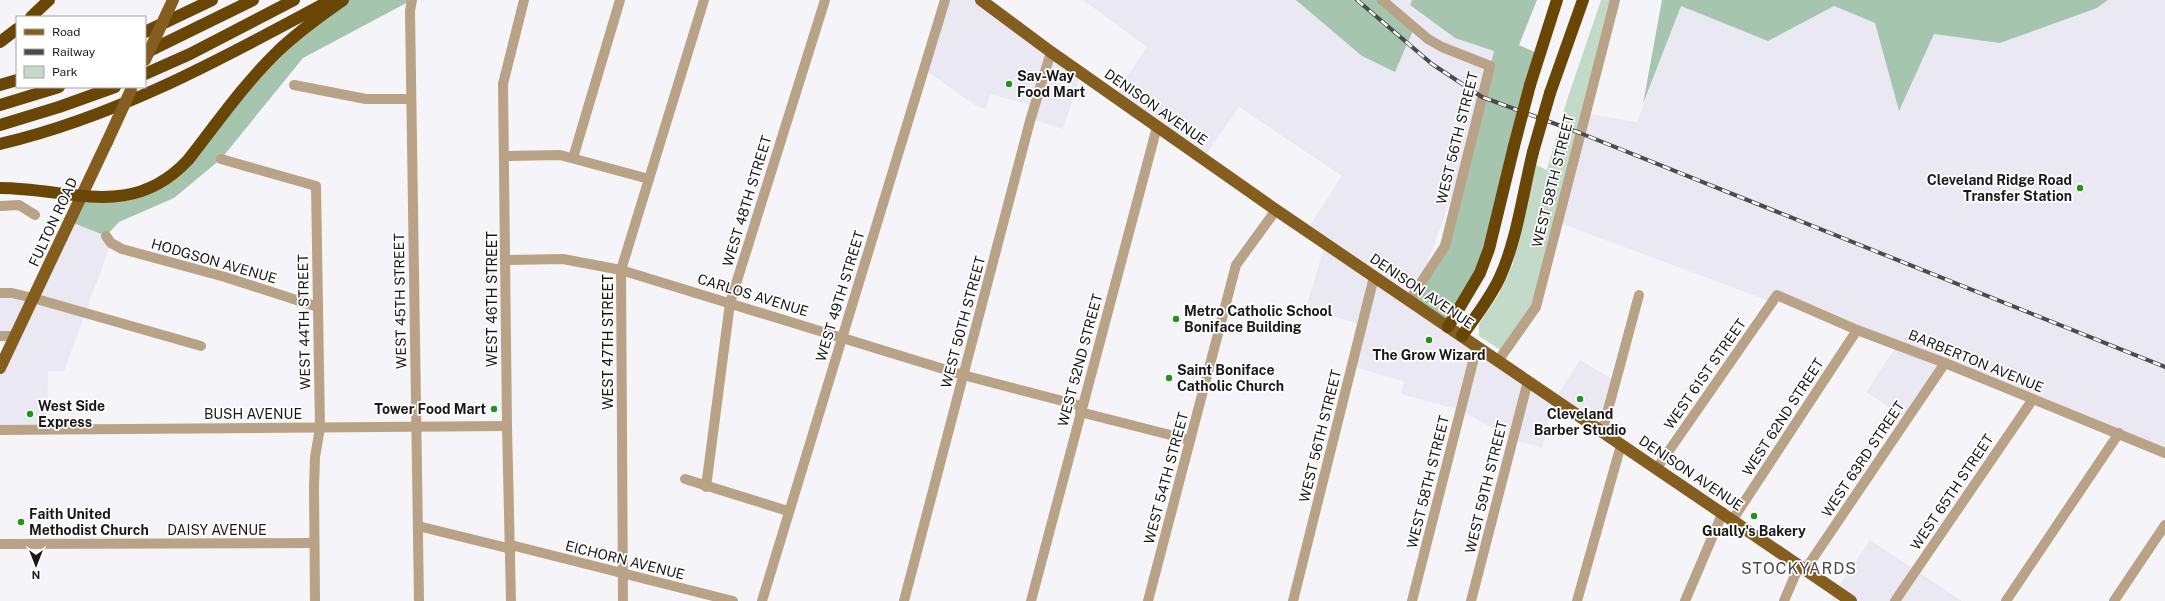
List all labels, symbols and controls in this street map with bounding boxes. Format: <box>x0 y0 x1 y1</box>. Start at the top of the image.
legend <box>16 16 146 88</box>
text: Road <box>52 25 80 39</box>
text: Railway <box>52 45 96 59</box>
text: Park <box>52 65 78 79</box>
street label: DENISON AVENUE <box>1101 65 1211 149</box>
place label: Sav-Way Food Mart <box>1017 68 1086 100</box>
street label: WEST 56TH STREET <box>1433 70 1481 206</box>
marker: Sav-Way Food Mart <box>1004 79 1014 89</box>
street label: WEST 58TH STREET <box>1529 113 1577 249</box>
street label: WEST 48TH STREET <box>719 134 775 268</box>
place label: Cleveland Ridge Road Transfer Station <box>1927 172 2072 204</box>
street label: FULTON ROAD <box>25 175 81 269</box>
marker: Cleveland Ridge Road Transfer Station <box>2075 183 2085 193</box>
street label: WEST 49TH STREET <box>812 229 868 363</box>
street label: WEST 46TH STREET <box>484 231 500 367</box>
street label: WEST 45TH STREET <box>391 233 409 369</box>
street label: HODGSON AVENUE <box>149 235 279 287</box>
street label: DENISON AVENUE <box>1367 250 1477 332</box>
street label: WEST 44TH STREET <box>295 254 313 390</box>
street label: WEST 50TH STREET <box>938 254 988 390</box>
street label: CARLOS AVENUE <box>696 271 810 319</box>
street label: WEST 47TH STREET <box>600 274 616 410</box>
street label: WEST 52ND STREET <box>1055 292 1105 428</box>
place label: Metro Catholic School Boniface Building <box>1184 303 1333 335</box>
marker: Metro Catholic School Boniface Building <box>1171 314 1181 324</box>
street label: WEST 61ST STREET <box>1661 316 1749 432</box>
street label: BARBERTON AVENUE <box>1906 327 2046 395</box>
marker: The Grow Wizard <box>1424 335 1434 345</box>
place label: The Grow Wizard <box>1373 347 1485 363</box>
street label: WEST 62ND STREET <box>1739 355 1827 479</box>
place label: Saint Boniface Catholic Church <box>1177 362 1284 394</box>
street label: WEST 56TH STREET <box>1296 368 1344 504</box>
marker: Saint Boniface Catholic Church <box>1164 373 1174 383</box>
marker: Cleveland Barber Studio <box>1575 394 1585 404</box>
place label: West Side Express <box>38 398 105 430</box>
street label: WEST 63RD STREET <box>1818 398 1908 520</box>
place label: Tower Food Mart <box>374 401 486 417</box>
marker: Tower Food Mart <box>489 404 499 414</box>
street label: BUSH AVENUE <box>204 406 302 422</box>
place label: Cleveland Barber Studio <box>1534 406 1626 438</box>
marker: West Side Express <box>25 409 35 419</box>
street label: WEST 54TH STREET <box>1141 410 1191 546</box>
street label: WEST 58TH STREET <box>1404 414 1452 550</box>
street label: WEST 59TH STREET <box>1462 419 1510 555</box>
street label: WEST 65TH STREET <box>1907 431 1997 553</box>
street label: DENISON AVENUE <box>1636 432 1746 514</box>
place label: Faith United Methodist Church <box>29 506 149 538</box>
marker: Gually's Bakery <box>1749 511 1759 521</box>
marker: Faith United Methodist Church <box>16 517 26 527</box>
street label: DAISY AVENUE <box>167 522 267 538</box>
place label: Gually's Bakery <box>1702 523 1806 539</box>
street label: EICHORN AVENUE <box>564 537 686 583</box>
north arrow <box>16 545 56 585</box>
district label: STOCKYARDS <box>1741 559 1857 578</box>
text: N <box>32 569 40 581</box>

